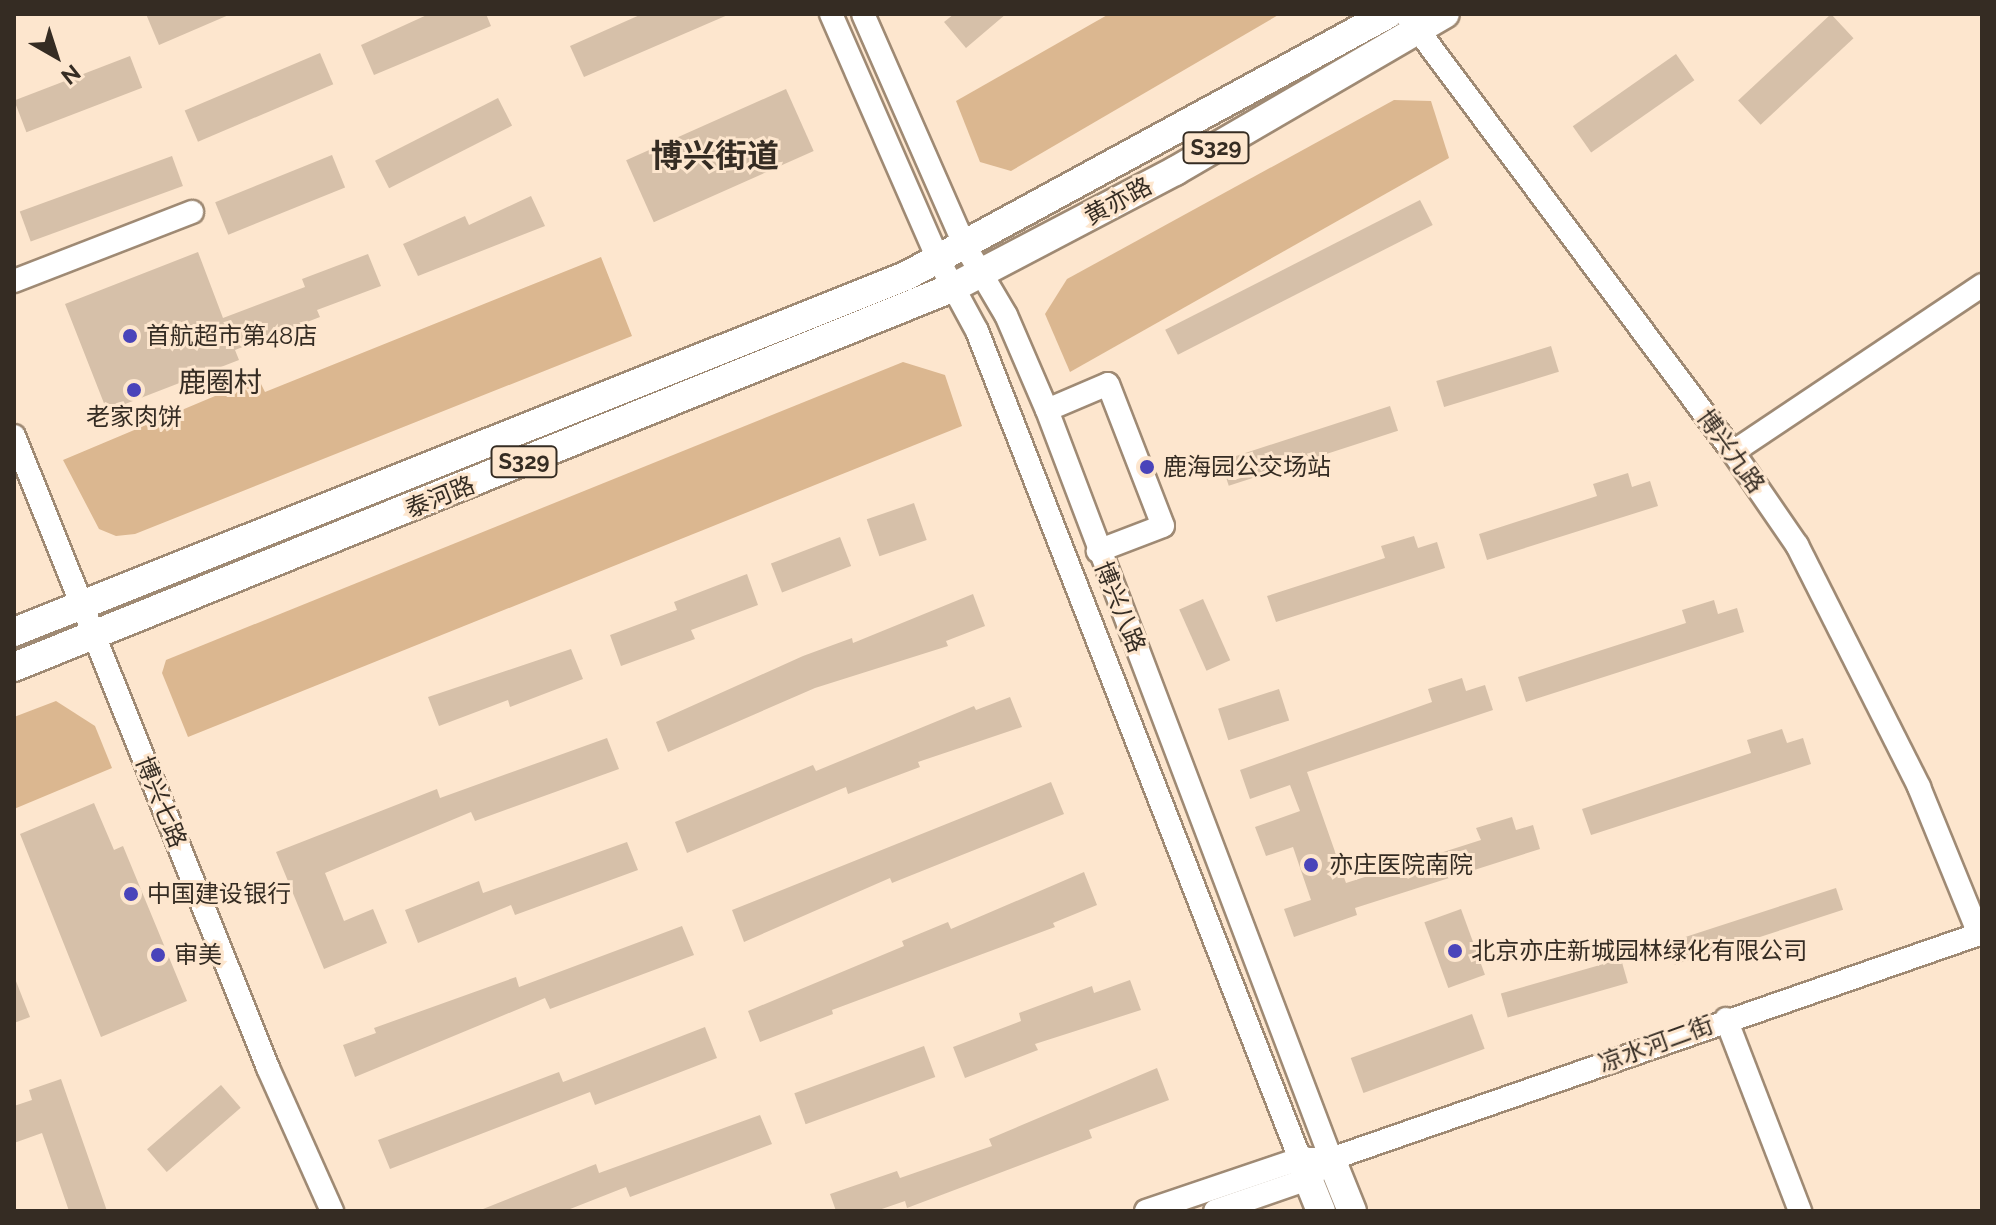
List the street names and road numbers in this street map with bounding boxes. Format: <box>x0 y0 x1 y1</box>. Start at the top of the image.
road number: S329 <box>1182 130 1250 166</box>
street label: 黄亦路 <box>1079 171 1157 231</box>
street label: 博兴九路 <box>1691 404 1771 498</box>
road number: S329 <box>490 444 558 480</box>
street label: 泰河路 <box>401 470 479 524</box>
street label: 博兴八路 <box>1089 557 1151 657</box>
street label: 博兴七路 <box>130 752 192 852</box>
street label: 凉水河二街 <box>1595 1010 1717 1078</box>

